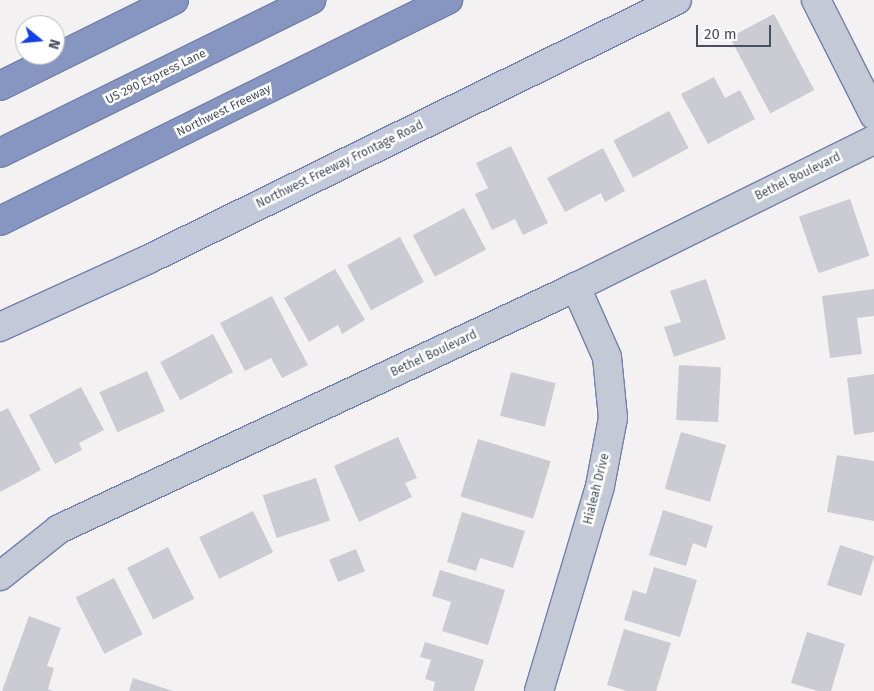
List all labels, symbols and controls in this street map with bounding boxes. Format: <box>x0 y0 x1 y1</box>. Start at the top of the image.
north arrow <box>15 15 65 65</box>
scale bar <box>699 15 774 47</box>
text: 20 m <box>704 25 737 43</box>
text: N <box>44 37 63 51</box>
street label: US 290 Express Lane <box>103 46 209 108</box>
street label: Northwest Freeway <box>175 82 273 140</box>
street label: Northwest Freeway Frontage Road <box>254 118 426 212</box>
street label: Bethel Boulevard <box>753 150 843 204</box>
street label: Bethel Boulevard <box>389 328 479 380</box>
street label: Hialeah Drive <box>581 452 613 526</box>

